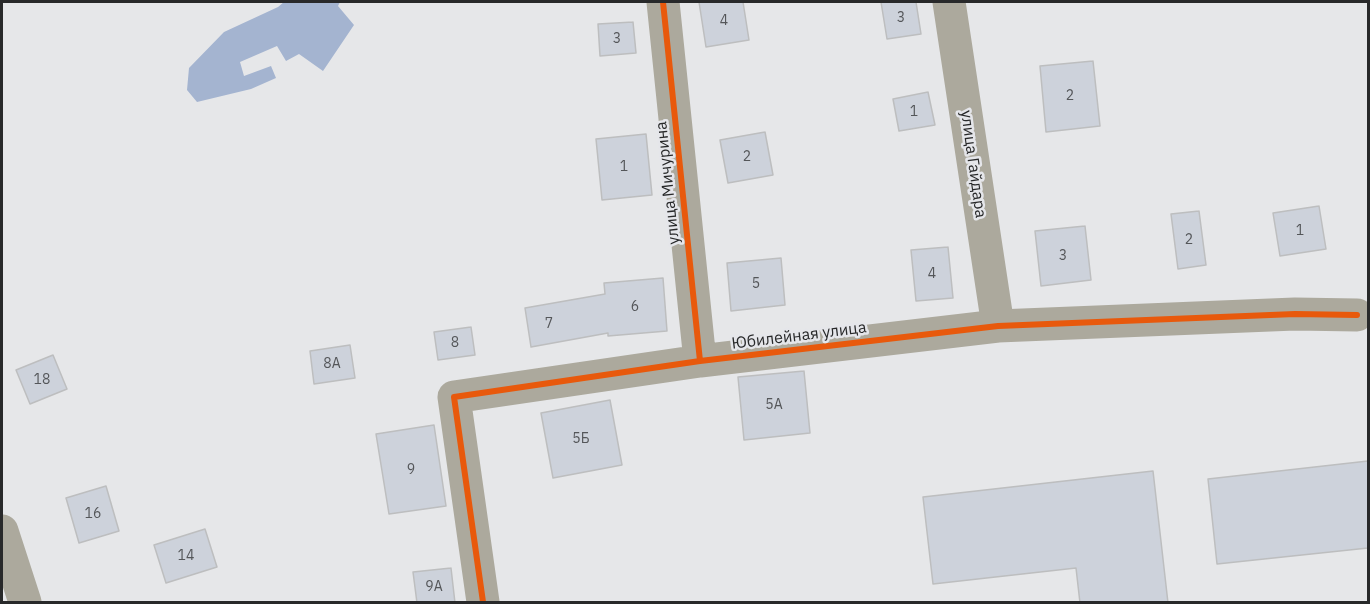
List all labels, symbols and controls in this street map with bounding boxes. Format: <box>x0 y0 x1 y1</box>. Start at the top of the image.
house number: 3 <box>897 10 905 26</box>
house number: 4 <box>720 13 728 29</box>
house number: 3 <box>613 31 621 47</box>
house number: 2 <box>1066 88 1074 104</box>
house number: 1 <box>910 104 918 120</box>
street label: улица Гайдара <box>956 109 990 219</box>
street label: улица Мичурина <box>652 120 684 246</box>
house number: 2 <box>743 149 751 165</box>
house number: 1 <box>620 159 628 175</box>
house number: 1 <box>1296 223 1304 239</box>
house number: 2 <box>1185 232 1193 248</box>
house number: 3 <box>1059 248 1067 264</box>
house number: 4 <box>928 266 936 282</box>
house number: 5 <box>752 276 760 292</box>
house number: 6 <box>631 299 639 315</box>
house number: 7 <box>545 316 553 332</box>
street label: Юбилейная улица <box>731 318 867 354</box>
house number: 8 <box>451 335 459 351</box>
house number: 8А <box>323 356 341 372</box>
house number: 18 <box>34 372 50 388</box>
house number: 5А <box>765 397 783 413</box>
house number: 5Б <box>572 431 590 447</box>
house number: 9 <box>407 462 415 478</box>
house number: 16 <box>85 506 101 522</box>
house number: 14 <box>178 548 194 564</box>
house number: 9А <box>425 579 443 595</box>

